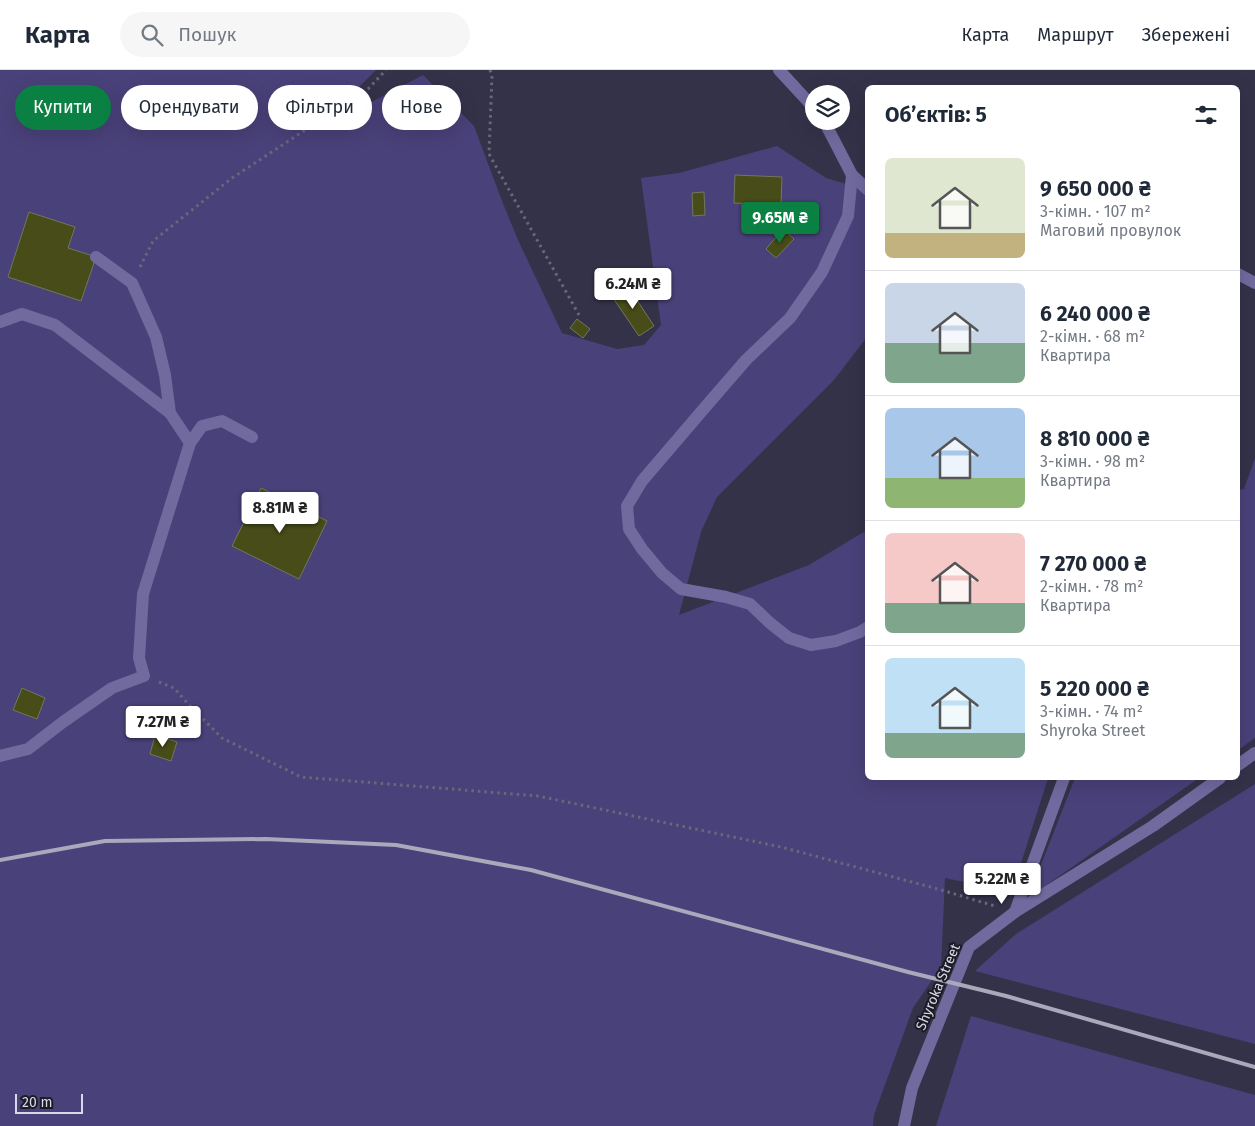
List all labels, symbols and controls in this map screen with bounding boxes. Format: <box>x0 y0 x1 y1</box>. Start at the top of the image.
search box <box>120 12 470 57</box>
text: Карта <box>25 21 90 49</box>
icon: search <box>138 21 166 49</box>
text: Пошук <box>178 23 236 46</box>
text: Карта <box>962 24 1009 46</box>
text: Маршрут <box>1037 24 1114 46</box>
text: Збережені <box>1142 24 1230 46</box>
chip: Купити <box>15 85 111 130</box>
chip: Орендувати <box>121 85 258 130</box>
chip: Фільтри <box>268 85 372 130</box>
chip: Нове <box>382 85 461 130</box>
map controls <box>805 85 850 130</box>
button: layers <box>805 85 850 130</box>
icon: filters <box>1192 101 1220 129</box>
text: Об’єктів: 5 <box>885 102 987 128</box>
text: 9 650 000 ₴ <box>1040 176 1151 202</box>
icon: home <box>925 178 985 238</box>
pin: 9.65M ₴ <box>734 202 826 244</box>
text: 3-кімн. · 107 m² <box>1040 202 1151 221</box>
text: 9.65M ₴ <box>752 208 808 227</box>
text: Маговий провулок <box>1040 221 1181 240</box>
pin: 6.24M ₴ <box>587 268 679 310</box>
text: 6.24M ₴ <box>605 274 661 293</box>
text: 6 240 000 ₴ <box>1040 301 1150 327</box>
icon: home <box>925 303 985 363</box>
text: 2-кімн. · 68 m² <box>1040 327 1145 346</box>
text: Квартира <box>1040 346 1111 365</box>
text: 8 810 000 ₴ <box>1040 426 1150 452</box>
icon: home <box>925 428 985 488</box>
text: 3-кімн. · 98 m² <box>1040 452 1145 471</box>
text: Квартира <box>1040 471 1111 490</box>
pin: 8.81M ₴ <box>234 492 326 534</box>
text: 8.81M ₴ <box>253 498 307 517</box>
text: 7 270 000 ₴ <box>1040 551 1146 577</box>
icon: home <box>925 553 985 613</box>
text: 2-кімн. · 78 m² <box>1040 577 1143 596</box>
text: Квартира <box>1040 596 1111 615</box>
text: 5 220 000 ₴ <box>1040 676 1149 702</box>
icon: home <box>925 678 985 738</box>
text: 3-кімн. · 74 m² <box>1040 702 1143 721</box>
pin: 7.27M ₴ <box>117 706 209 748</box>
text: 7.27M ₴ <box>137 712 189 731</box>
text: Shyroka Street <box>1040 721 1145 740</box>
pin: 5.22M ₴ <box>956 862 1048 905</box>
text: 5.22M ₴ <box>975 869 1029 888</box>
street label: Shyroka Street <box>912 940 964 1033</box>
scale bar <box>15 1091 82 1114</box>
text: 20 m <box>22 1094 52 1111</box>

